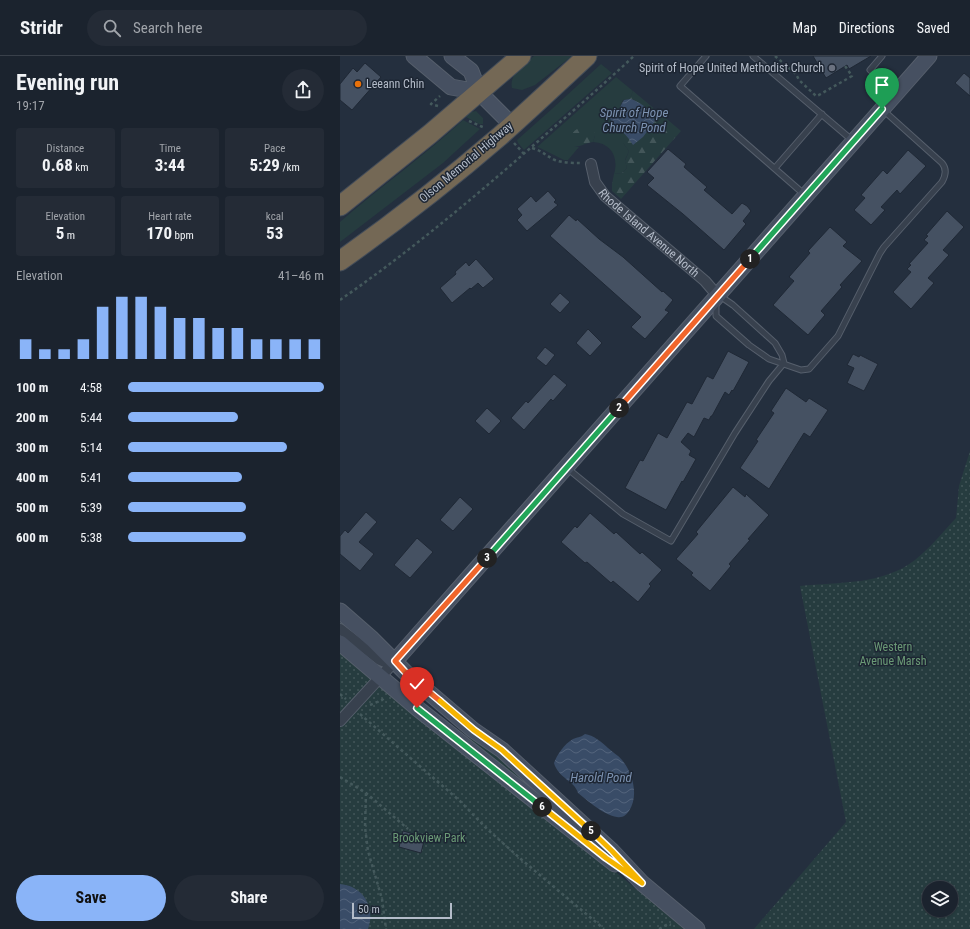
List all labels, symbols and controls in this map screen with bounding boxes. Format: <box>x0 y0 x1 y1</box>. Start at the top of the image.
search box <box>87 10 367 46</box>
text: Stridr <box>20 16 63 39</box>
icon: search <box>101 17 123 39</box>
text: Search here <box>133 19 203 37</box>
text: Map <box>793 20 817 36</box>
text: Directions <box>839 20 895 36</box>
text: Saved <box>917 20 950 36</box>
place label: Spirit of Hope United Methodist Church <box>639 61 824 75</box>
marker: Spirit of Hope United Methodist Church <box>827 63 837 73</box>
pin <box>865 68 899 109</box>
button: share <box>282 69 324 111</box>
text: Evening run <box>16 70 119 95</box>
icon: arrive <box>871 74 893 96</box>
place label: Leeann Chin <box>366 77 424 91</box>
marker: Leeann Chin <box>353 79 363 89</box>
text: 19:17 <box>16 98 45 113</box>
water label: Spirit of Hope Church Pond <box>600 105 668 135</box>
street label: Olson Memorial Highway <box>416 119 516 205</box>
text: Distance <box>46 142 84 155</box>
text: Time <box>159 142 181 155</box>
text: Pace <box>264 142 285 155</box>
text: 0.68 <box>42 155 73 175</box>
text: 3:44 <box>155 155 185 175</box>
text: 5:29 <box>250 155 280 175</box>
text: km <box>73 161 89 174</box>
text: /km <box>280 161 300 174</box>
street label: Rhode Island Avenue North <box>595 186 702 280</box>
text: Elevation <box>46 210 85 223</box>
text: Heart rate <box>148 210 192 223</box>
text: kcal <box>266 210 284 223</box>
text: 5 <box>56 223 64 243</box>
text: 170 <box>146 223 172 243</box>
text: 53 <box>266 223 283 243</box>
text: m <box>64 229 75 242</box>
text: bpm <box>172 229 194 242</box>
pin: 1 <box>740 249 760 269</box>
text: 1 <box>747 252 753 265</box>
text: Elevation <box>16 268 63 283</box>
text: 41–46 m <box>278 268 324 283</box>
text: 100 m <box>16 380 48 395</box>
text: 4:58 <box>80 380 102 395</box>
pin: 2 <box>609 398 629 418</box>
text: 2 <box>616 401 622 414</box>
text: 200 m <box>16 410 48 425</box>
text: 5:44 <box>80 410 102 425</box>
text: 300 m <box>16 440 48 455</box>
text: 5:14 <box>80 440 102 455</box>
text: 400 m <box>16 470 48 485</box>
text: 5:41 <box>80 470 102 485</box>
text: 500 m <box>16 500 48 515</box>
text: 5:39 <box>80 500 102 515</box>
text: 600 m <box>16 530 48 545</box>
text: 5:38 <box>80 530 102 545</box>
pin: 3 <box>477 548 497 568</box>
text: 3 <box>484 551 490 564</box>
park label: Western Avenue Marsh <box>859 640 927 668</box>
pin <box>400 667 434 708</box>
icon: check <box>406 673 428 695</box>
water label: Harold Pond <box>570 770 633 785</box>
pin: 6 <box>532 797 552 817</box>
text: 6 <box>539 800 545 813</box>
pin: 5 <box>581 821 601 841</box>
text: 5 <box>588 824 594 837</box>
park label: Brookview Park <box>392 831 466 845</box>
button: Save <box>16 875 166 921</box>
button: Share <box>174 875 324 921</box>
map controls <box>922 881 958 917</box>
button: layers <box>922 881 958 917</box>
scale bar <box>352 901 452 920</box>
text: 50 m <box>358 903 380 916</box>

